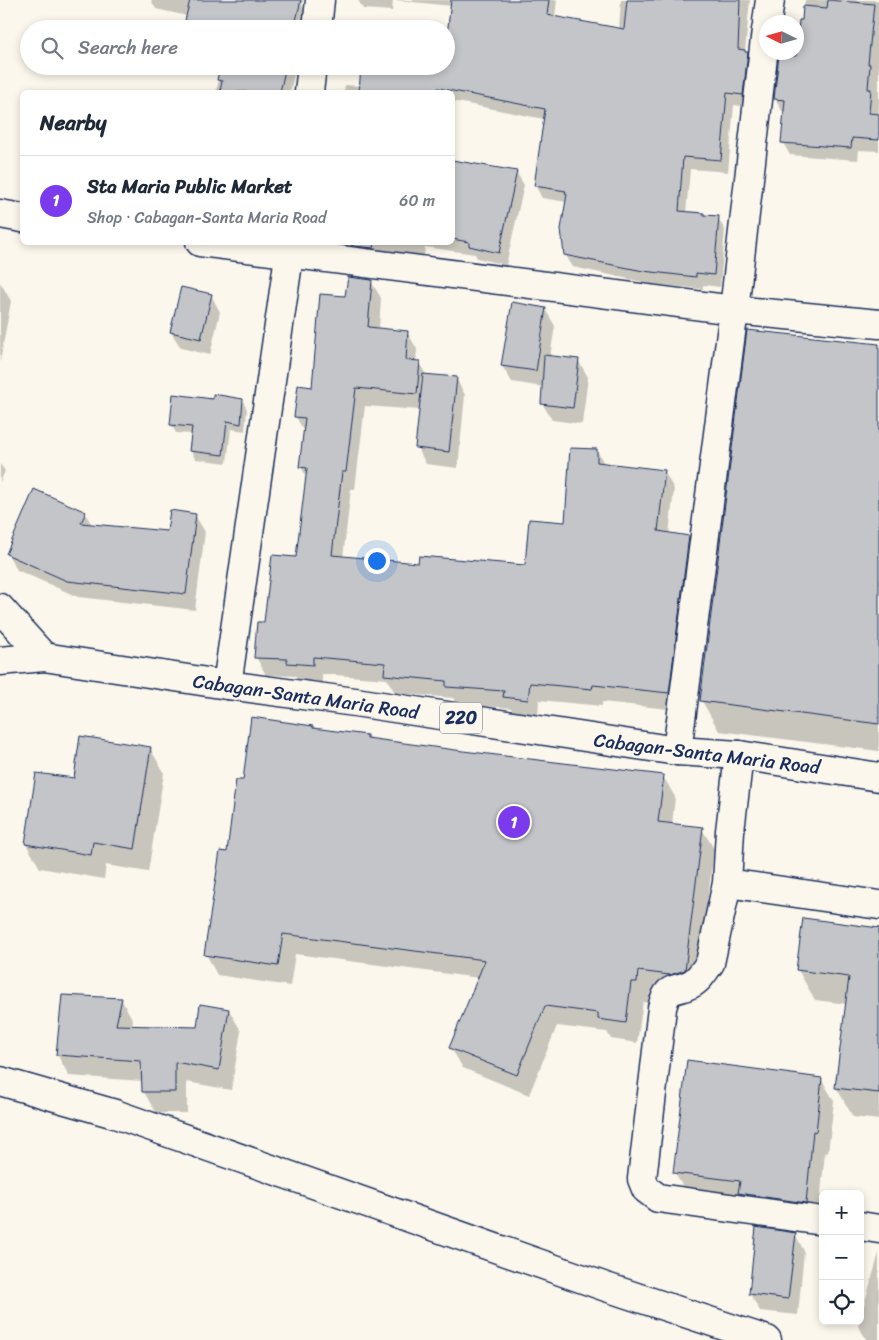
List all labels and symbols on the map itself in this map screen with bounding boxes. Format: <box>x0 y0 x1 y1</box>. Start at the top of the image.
north arrow <box>759 15 804 60</box>
your location <box>364 548 390 574</box>
street label: Cabagan-Santa Maria Road <box>191 664 423 729</box>
road number: 220 <box>440 702 482 734</box>
street label: Cabagan-Santa Maria Road <box>592 723 824 784</box>
pin: 1 <box>498 803 530 841</box>

